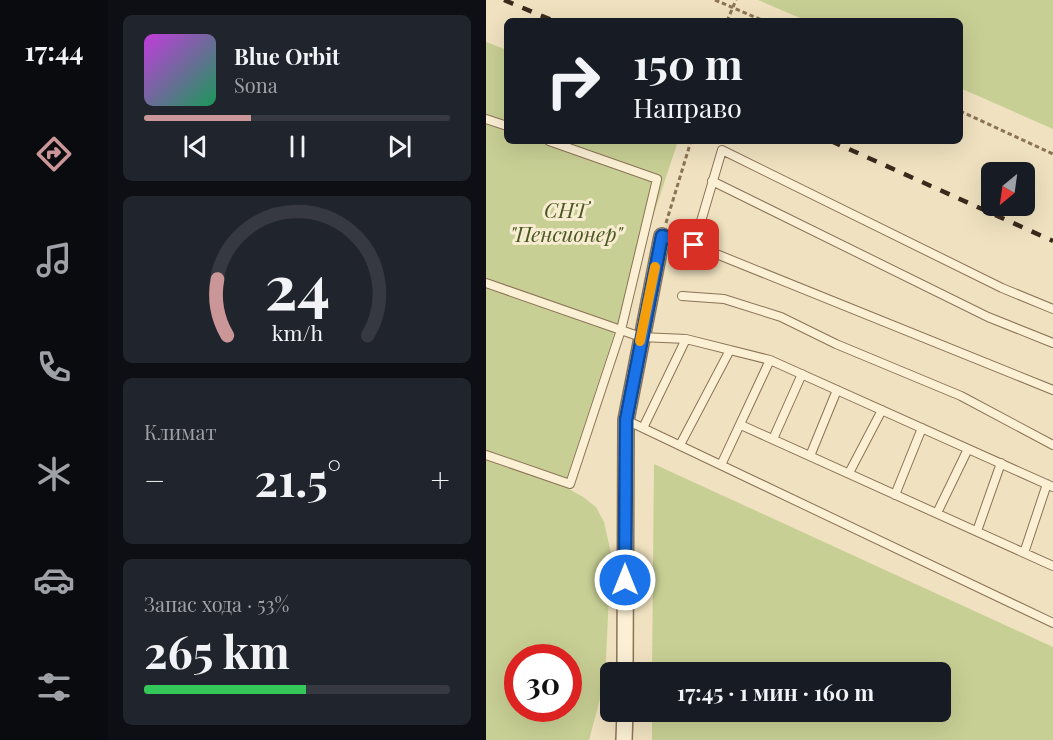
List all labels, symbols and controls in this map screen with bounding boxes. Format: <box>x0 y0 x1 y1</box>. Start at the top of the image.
text: 17:44 <box>25 32 83 68</box>
text: 150 m <box>633 35 743 91</box>
text: Blue Orbit <box>234 41 340 71</box>
icon: right <box>534 42 612 120</box>
text: Sona <box>234 71 278 98</box>
text: Направо <box>633 89 742 125</box>
icon: previous <box>179 130 212 163</box>
icon: pause <box>281 130 314 163</box>
icon: next <box>383 130 416 163</box>
icon: directions <box>33 133 75 175</box>
north arrow <box>981 162 1035 216</box>
map controls <box>981 162 1035 216</box>
park label: СНТ "Пенсионер" <box>510 195 624 247</box>
pin <box>668 219 719 270</box>
icon: arrive <box>677 228 710 261</box>
icon: music <box>33 239 75 281</box>
text: 24 <box>264 243 330 327</box>
text: km/h <box>271 319 323 347</box>
icon: phone <box>33 346 75 388</box>
text: Климат <box>144 418 217 445</box>
text: 21.5° <box>255 448 341 508</box>
icon: climate <box>33 453 75 495</box>
text: − <box>144 457 165 501</box>
text: + <box>431 457 450 501</box>
position arrow <box>593 548 657 612</box>
icon: car <box>33 559 75 601</box>
text: Запас хода · 53% <box>144 590 289 617</box>
text: 265 km <box>144 620 290 680</box>
speed limit sign: 30 <box>504 644 582 722</box>
icon: filters <box>33 666 75 708</box>
text: 17:45 · 1 мин · 160 m <box>677 677 874 707</box>

